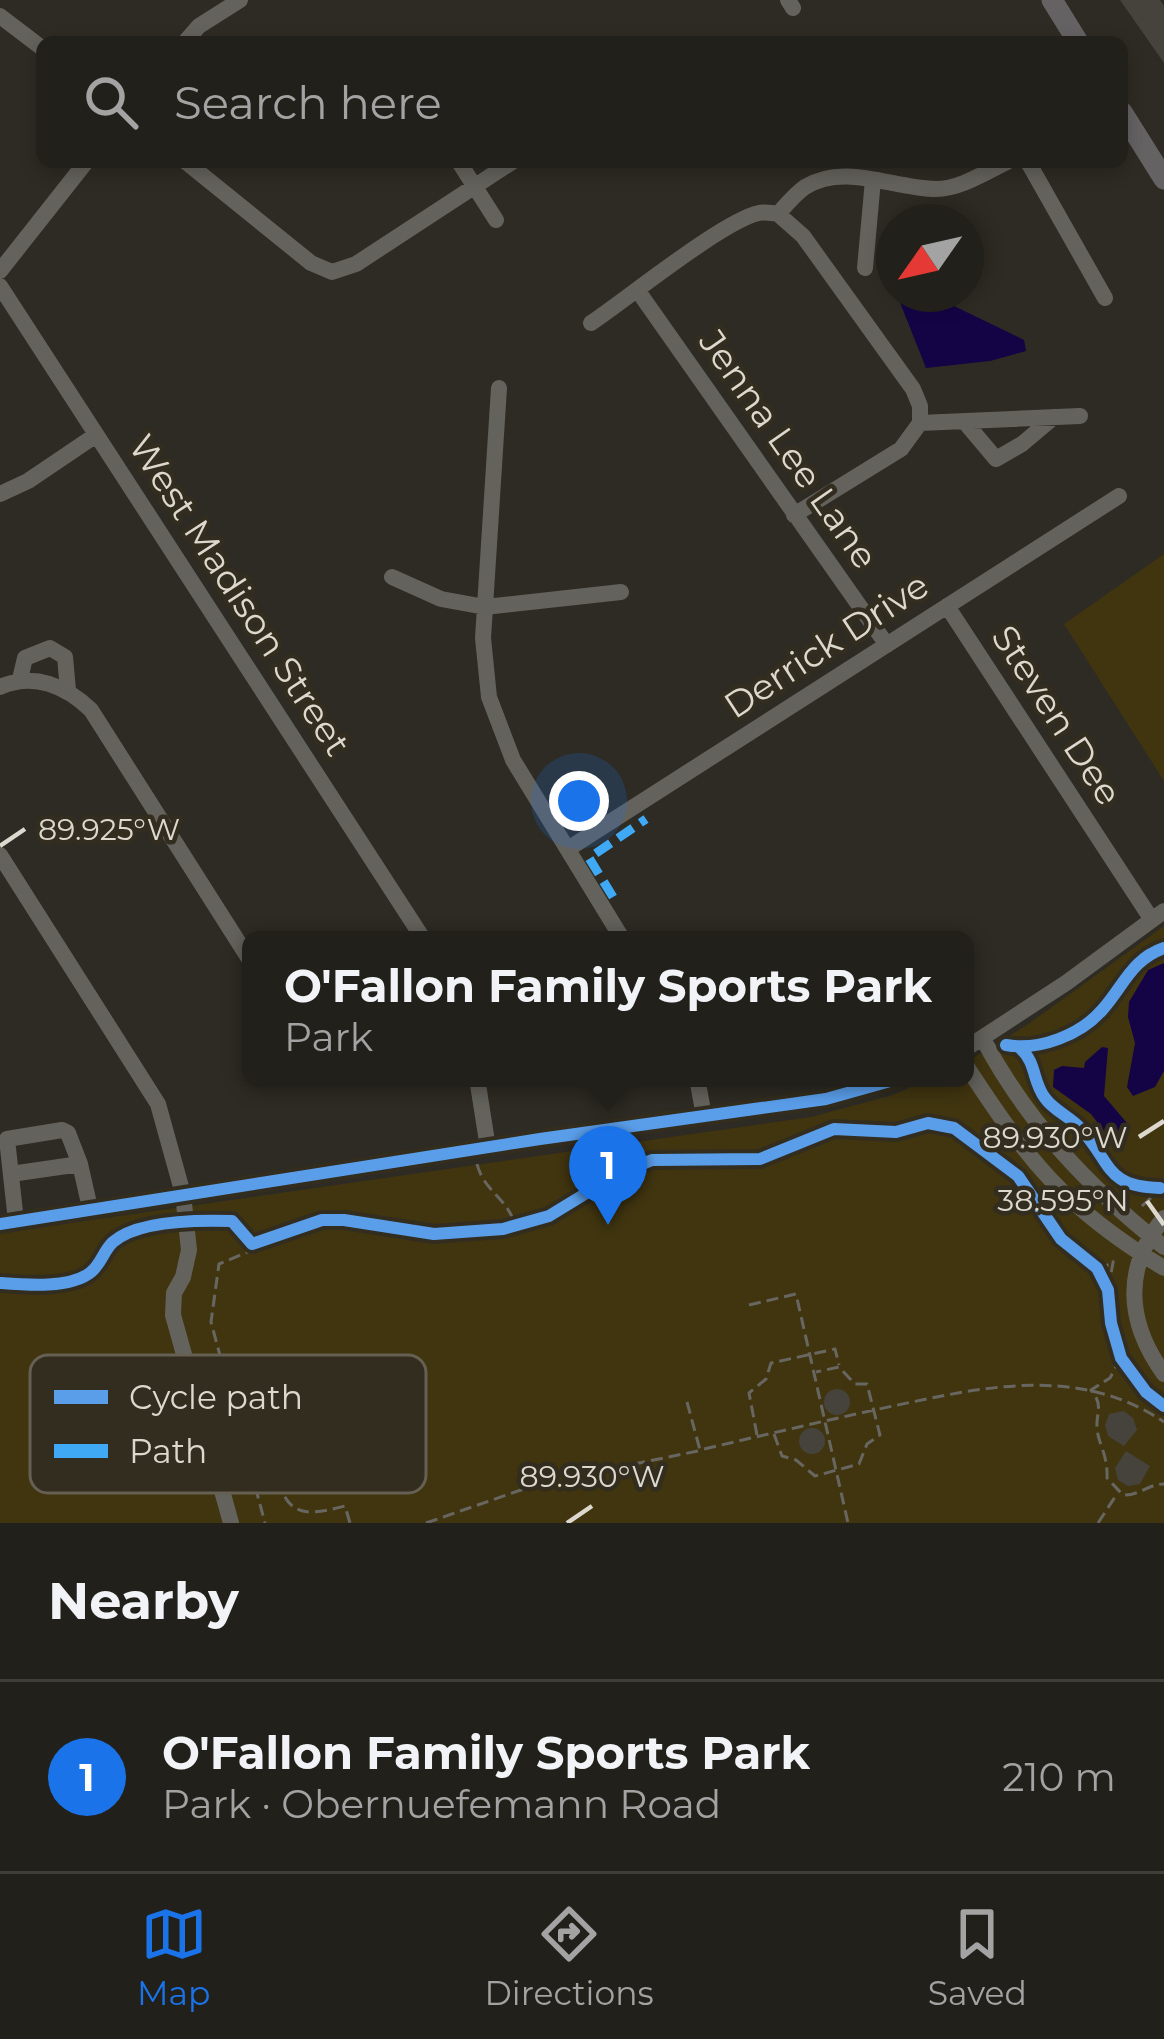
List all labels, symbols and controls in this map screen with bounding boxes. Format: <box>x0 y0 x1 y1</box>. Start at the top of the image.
search box <box>36 36 1128 168</box>
icon: search <box>78 69 144 135</box>
text: Search here <box>174 75 442 130</box>
north arrow <box>876 204 984 312</box>
street label: Jenna Lee Lane <box>690 320 888 577</box>
street label: West Madison Street <box>120 426 360 764</box>
street label: Derrick Drive <box>716 563 936 727</box>
street label: Steven Dee <box>983 617 1131 813</box>
your location <box>549 771 609 831</box>
text: 89.925°W <box>38 811 180 848</box>
popup <box>242 931 974 1087</box>
text: O'Fallon Family Sports Park <box>284 958 932 1013</box>
text: Park <box>284 1013 373 1061</box>
text: 89.930°W <box>983 1119 1127 1156</box>
pin: 1 <box>569 1126 647 1225</box>
text: 38.595°N <box>997 1182 1129 1219</box>
legend <box>30 1355 426 1493</box>
text: Cycle path <box>129 1377 303 1417</box>
text: Path <box>129 1431 207 1471</box>
text: 89.930°W <box>520 1458 664 1495</box>
text: Nearby <box>48 1570 239 1632</box>
text: O'Fallon Family Sports Park <box>162 1725 810 1780</box>
text: 1 <box>79 1753 95 1801</box>
text: 210 m <box>1002 1753 1116 1801</box>
text: Park · Obernuefemann Road <box>162 1780 721 1828</box>
tab: Map <box>137 1901 210 2013</box>
tab: Directions <box>485 1901 654 2013</box>
tab: Saved <box>928 1901 1027 2013</box>

